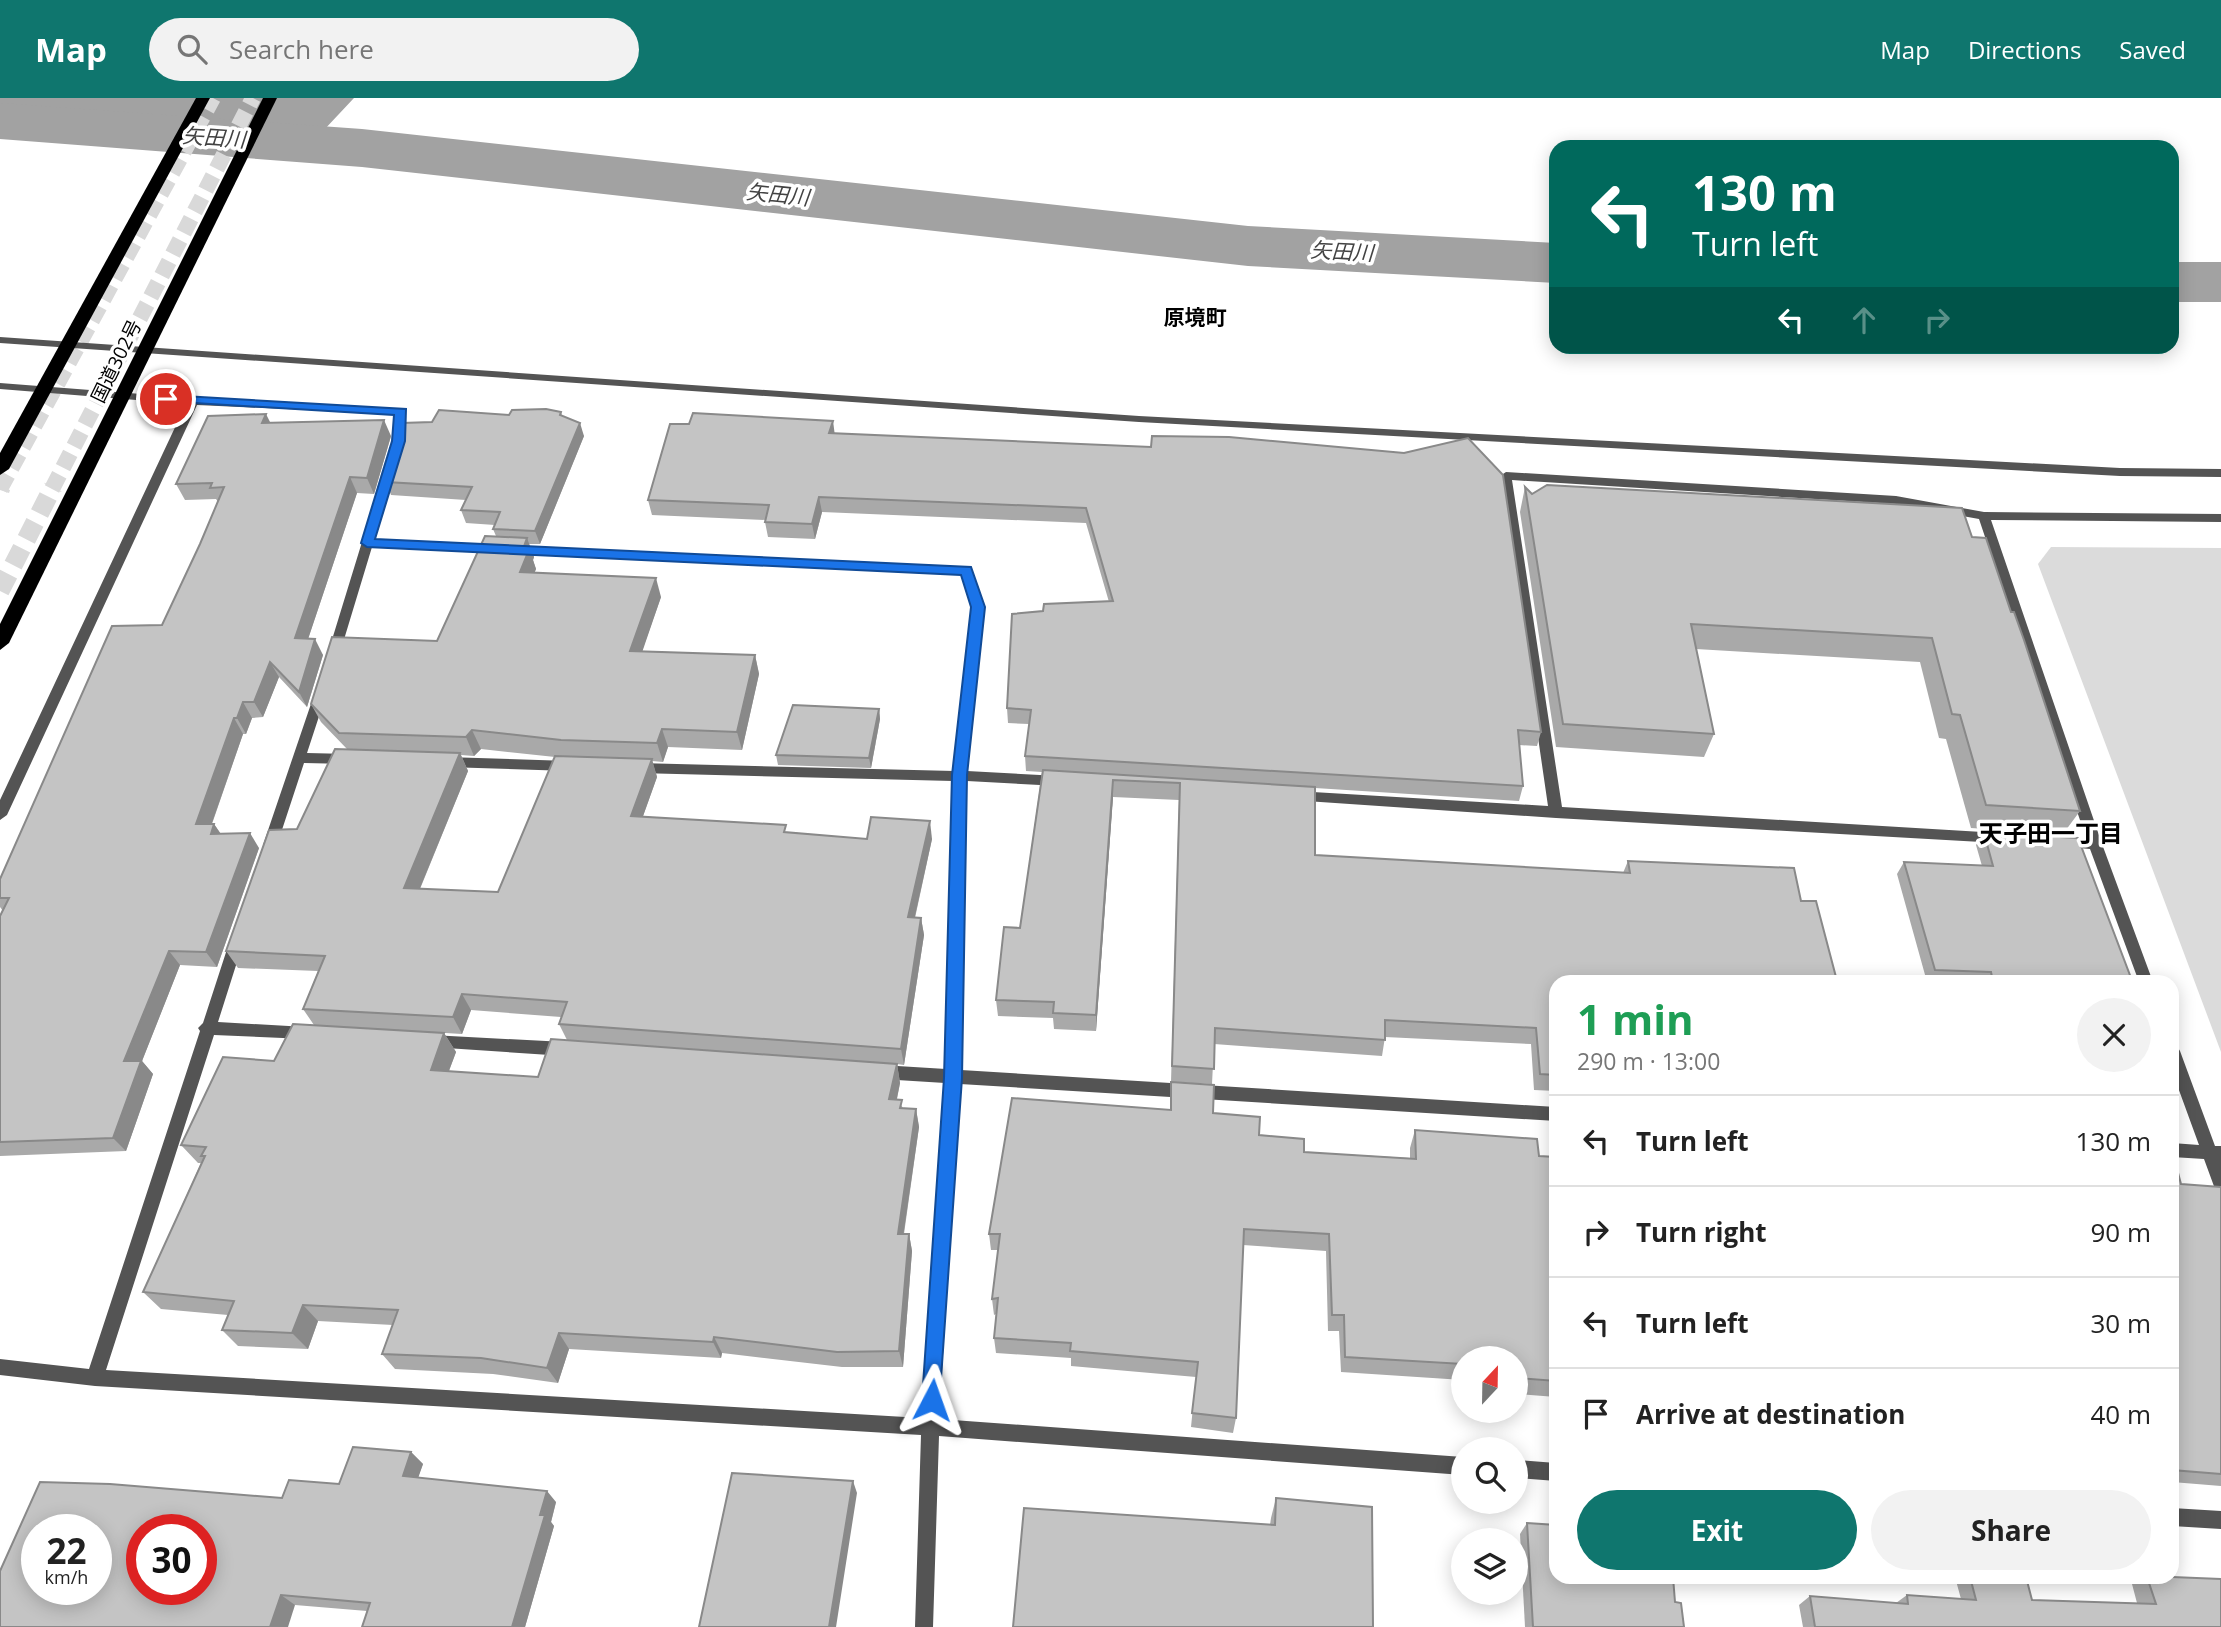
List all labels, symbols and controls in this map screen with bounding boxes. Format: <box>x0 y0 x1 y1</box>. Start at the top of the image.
search box <box>149 18 639 81</box>
text: Map <box>35 27 107 72</box>
icon: search <box>173 30 211 68</box>
text: Search here <box>229 31 374 67</box>
text: Map <box>1880 33 1930 66</box>
text: Directions <box>1968 33 2081 66</box>
text: Saved <box>2119 33 2186 66</box>
water label: 矢田川 <box>182 121 248 153</box>
text: 130 m <box>1692 159 1837 225</box>
icon: left <box>1577 168 1668 259</box>
water label: 矢田川 <box>745 177 813 211</box>
text: Turn left <box>1692 222 1818 265</box>
water label: 矢田川 <box>1310 235 1376 267</box>
icon: left <box>1772 301 1810 339</box>
icon: ahead <box>1845 301 1883 339</box>
icon: right <box>1918 301 1956 339</box>
district label: 原境町 <box>1164 303 1227 331</box>
street label: 国道302号 <box>85 315 147 407</box>
pin <box>136 369 196 429</box>
icon: arrive <box>147 380 185 418</box>
district label: 天子田一丁目 <box>1979 816 2123 849</box>
text: 1 min <box>1577 990 1694 1047</box>
button: close <box>2077 998 2151 1072</box>
text: 290 m · 13:00 <box>1577 1045 1720 1077</box>
icon: left <box>1577 1122 1615 1160</box>
text: Turn left <box>1636 1123 1748 1159</box>
text: 130 m <box>2076 1123 2151 1159</box>
icon: right <box>1577 1213 1615 1251</box>
text: Turn right <box>1636 1214 1767 1250</box>
text: 90 m <box>2090 1214 2151 1250</box>
icon: left <box>1577 1304 1615 1342</box>
text: Turn left <box>1636 1305 1748 1341</box>
text: 30 m <box>2090 1305 2151 1341</box>
north arrow <box>1451 1346 1528 1423</box>
map controls <box>1451 1346 1528 1605</box>
position arrow <box>895 1363 969 1437</box>
icon: arrive <box>1577 1395 1615 1433</box>
text: Arrive at destination <box>1636 1396 1905 1432</box>
text: 40 m <box>2090 1396 2151 1432</box>
button: search <box>1451 1437 1528 1514</box>
button: Exit <box>1577 1490 1857 1570</box>
button: Share <box>1871 1490 2151 1570</box>
speed limit sign: 30 <box>126 1514 217 1605</box>
text: 22 <box>46 1527 87 1574</box>
button: layers <box>1451 1528 1528 1605</box>
text: km/h <box>45 1565 88 1589</box>

